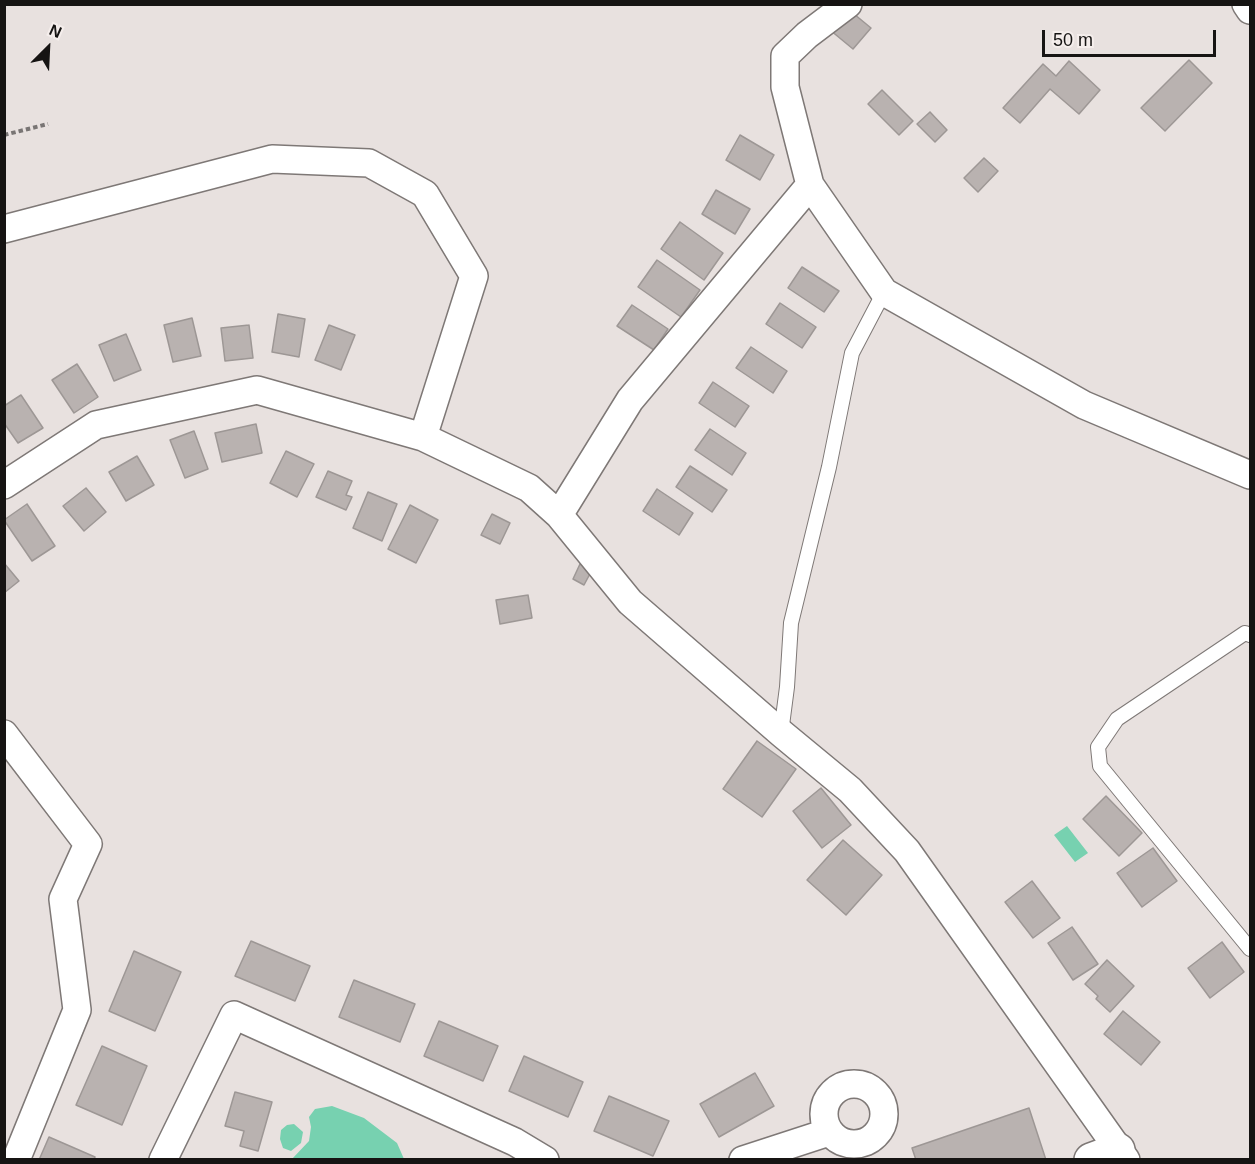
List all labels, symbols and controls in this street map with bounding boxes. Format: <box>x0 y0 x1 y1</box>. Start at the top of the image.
north arrow <box>18 18 78 78</box>
scale bar <box>1045 18 1219 56</box>
text: N <box>47 21 64 41</box>
text: 50 m <box>1053 30 1093 50</box>

